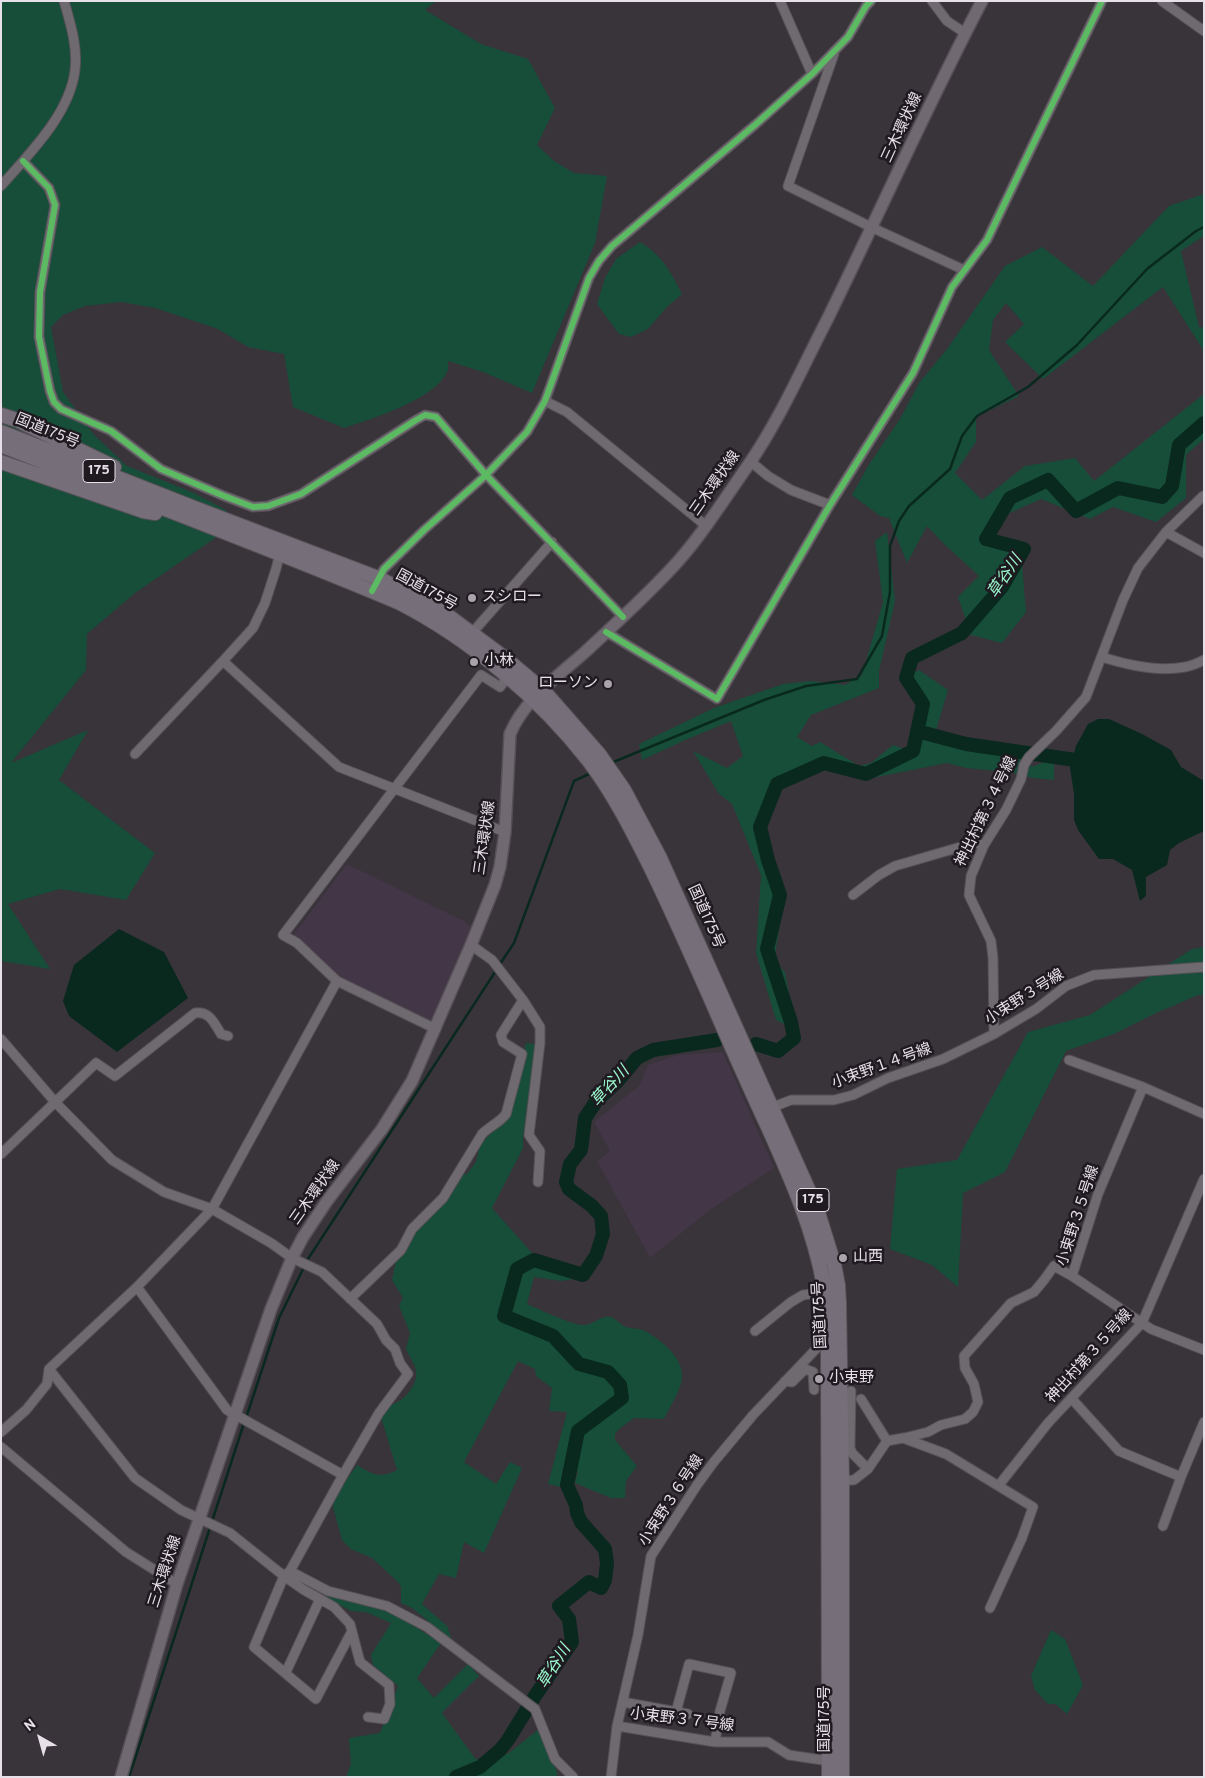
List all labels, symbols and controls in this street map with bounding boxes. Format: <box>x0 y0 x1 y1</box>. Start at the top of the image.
street label: 三木環状線 <box>879 90 927 166</box>
street label: 国道175号 <box>12 411 82 453</box>
street label: 三木環状線 <box>687 448 745 520</box>
road number: 175 <box>83 460 115 482</box>
water label: 草谷川 <box>985 552 1027 602</box>
street label: 国道175号 <box>392 567 460 615</box>
place label: スシロー <box>482 589 542 607</box>
marker: スシロー <box>466 592 478 604</box>
place label: 小林 <box>484 653 514 671</box>
marker: 小林 <box>468 656 480 668</box>
place label: ローソン <box>538 675 598 693</box>
marker: ローソン <box>602 678 614 690</box>
street label: 神出村第３４号線 <box>953 754 1021 870</box>
street label: 三木環状線 <box>472 800 500 876</box>
street label: 国道175号 <box>683 882 727 952</box>
street label: 小束野３号線 <box>982 967 1068 1029</box>
street label: 小束野１４号線 <box>830 1041 934 1093</box>
water label: 草谷川 <box>588 1063 634 1111</box>
street label: 三木環状線 <box>287 1157 345 1229</box>
street label: 小束野３５号線 <box>1054 1163 1104 1269</box>
road number: 175 <box>797 1188 829 1212</box>
place label: 山西 <box>853 1249 883 1267</box>
marker: 山西 <box>837 1252 849 1264</box>
street label: 国道175号 <box>810 1281 832 1349</box>
street label: 神出村第３５号線 <box>1043 1306 1137 1408</box>
place label: 小束野 <box>829 1370 874 1388</box>
marker: 小束野 <box>813 1373 825 1385</box>
street label: 小束野３６号線 <box>636 1452 708 1550</box>
street label: 三木環状線 <box>146 1534 186 1610</box>
water label: 草谷川 <box>534 1642 576 1692</box>
street label: 国道175号 <box>817 1685 835 1753</box>
street label: 小束野３７号線 <box>629 1706 735 1736</box>
north arrow <box>15 1713 65 1763</box>
text: N <box>21 1716 40 1736</box>

